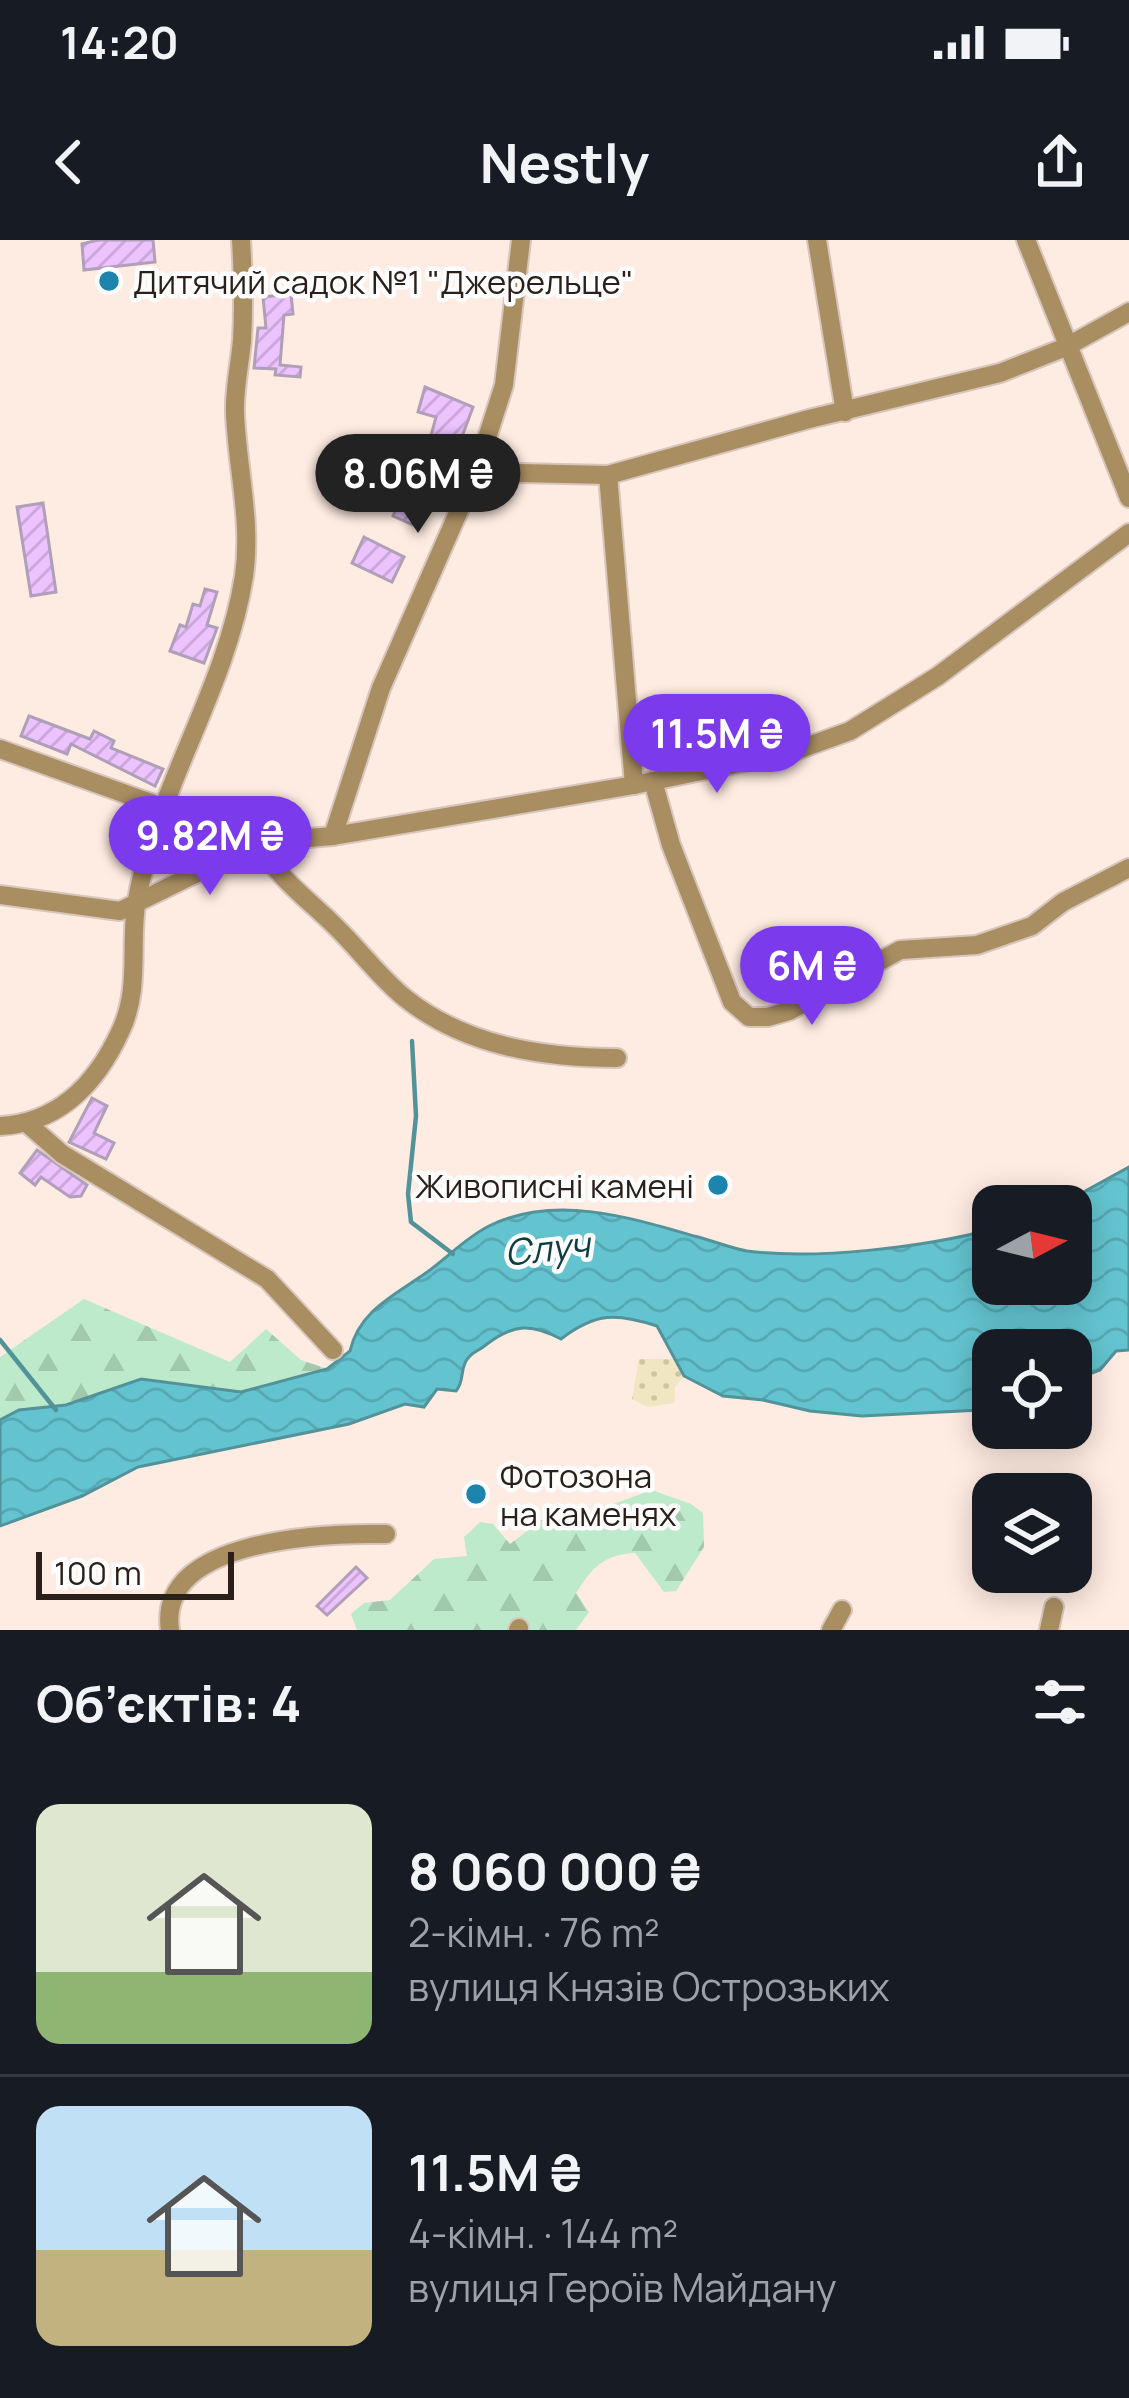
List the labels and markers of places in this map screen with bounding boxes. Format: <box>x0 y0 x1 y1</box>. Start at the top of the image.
place label: Дитячий садок №1 "Джерельце" <box>133 259 634 304</box>
marker: Дитячий садок №1 "Джерельце" <box>96 268 122 294</box>
pin: 8.06M ₴ <box>307 434 529 536</box>
pin: 11.5M ₴ <box>606 694 828 796</box>
pin: 9.82M ₴ <box>99 796 321 898</box>
pin: 6M ₴ <box>741 926 883 1028</box>
place label: Живописні камені <box>415 1163 694 1208</box>
marker: Живописні камені <box>705 1172 731 1198</box>
place label: Фотозона на каменях <box>500 1453 677 1536</box>
marker: Фотозона на каменях <box>463 1481 489 1507</box>

